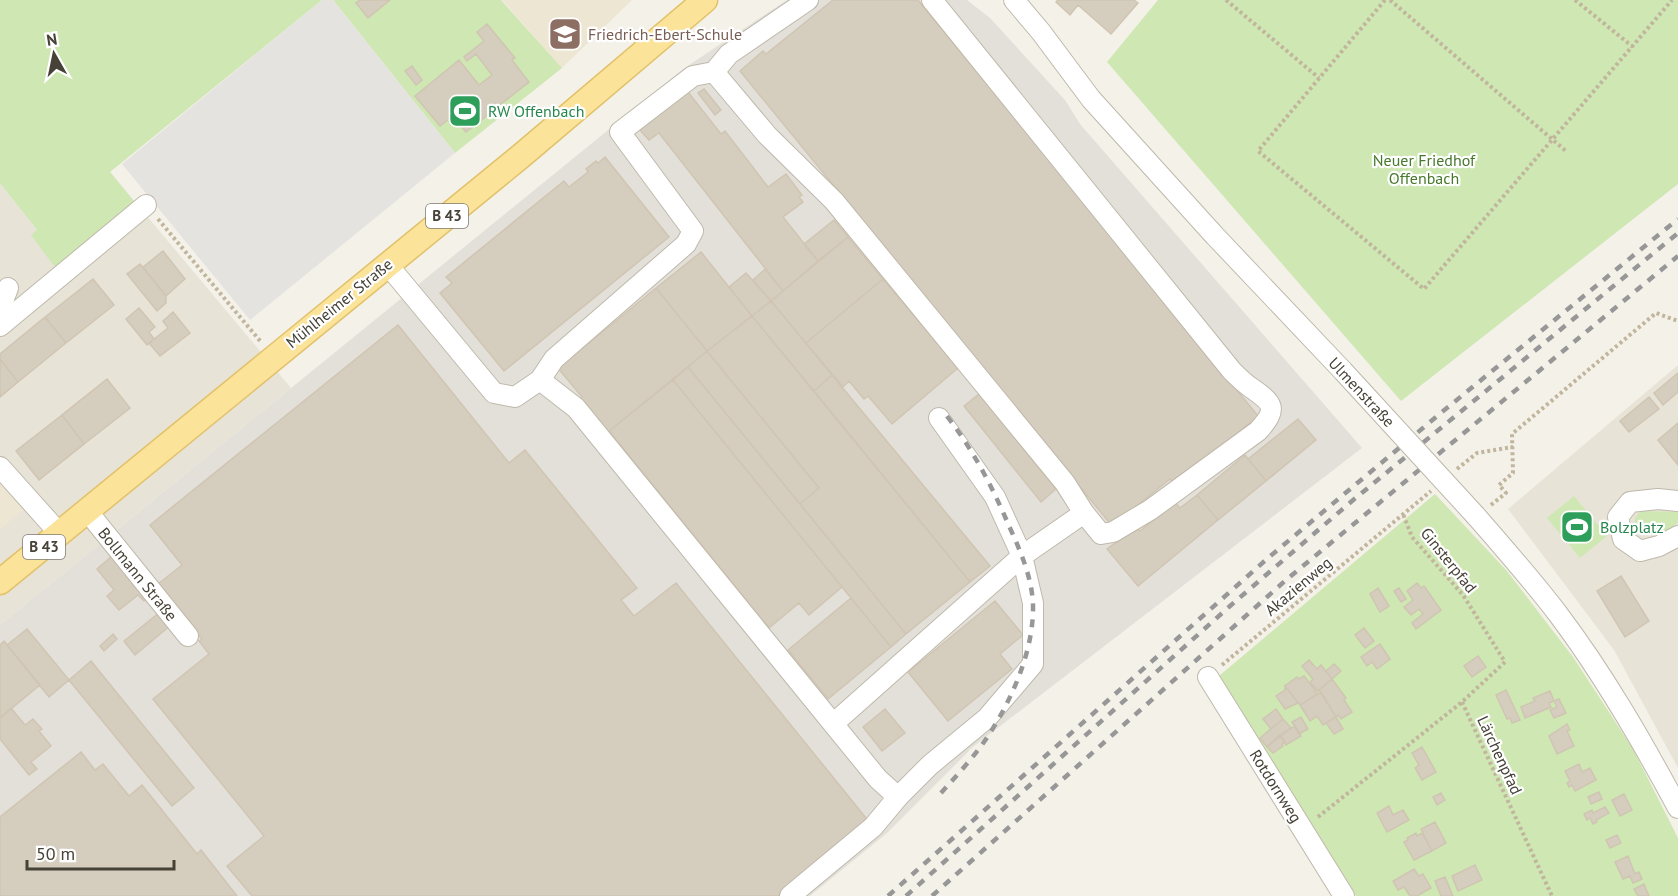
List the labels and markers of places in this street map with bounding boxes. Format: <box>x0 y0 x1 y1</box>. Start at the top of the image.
school or university icon: Friedrich-Ebert-Schule <box>547 16 583 52</box>
place label: Friedrich-Ebert-Schule <box>588 24 742 44</box>
sports icon: RW Offenbach <box>447 93 483 129</box>
place label: RW Offenbach <box>488 101 584 121</box>
sports icon: Bolzplatz <box>1559 509 1595 545</box>
place label: Bolzplatz <box>1600 517 1664 537</box>

